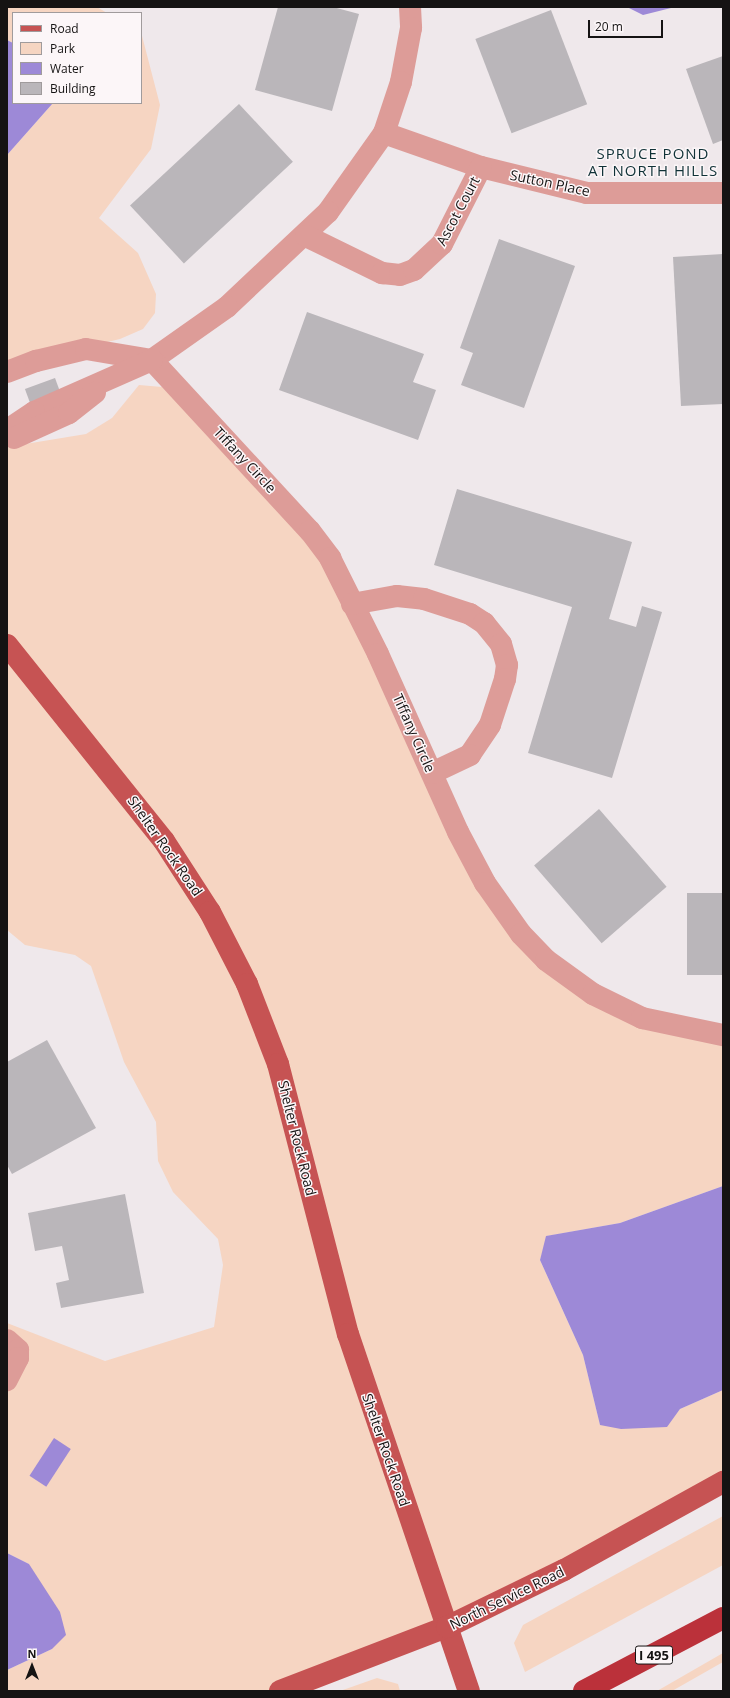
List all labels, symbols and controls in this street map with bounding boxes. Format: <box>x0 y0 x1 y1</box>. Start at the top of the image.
legend <box>12 12 142 104</box>
scale bar <box>590 12 665 38</box>
text: 20 m <box>595 18 623 35</box>
text: Road <box>50 20 79 37</box>
text: Park <box>50 40 75 57</box>
text: Water <box>50 60 84 77</box>
text: Building <box>50 80 95 97</box>
district label: SPRUCE POND AT NORTH HILLS <box>588 144 718 179</box>
street label: Sutton Place <box>509 166 591 200</box>
street label: Ascot Court <box>433 174 483 248</box>
street label: Tiffany Circle <box>210 424 280 496</box>
street label: Tiffany Circle <box>389 691 439 775</box>
street label: Shelter Rock Road <box>124 793 206 899</box>
street label: Shelter Rock Road <box>275 1079 319 1197</box>
street label: Shelter Rock Road <box>359 1391 413 1509</box>
street label: North Service Road <box>447 1563 567 1633</box>
road number: I 495 <box>635 1644 673 1666</box>
north arrow <box>12 1646 52 1686</box>
text: N <box>28 1646 36 1661</box>

